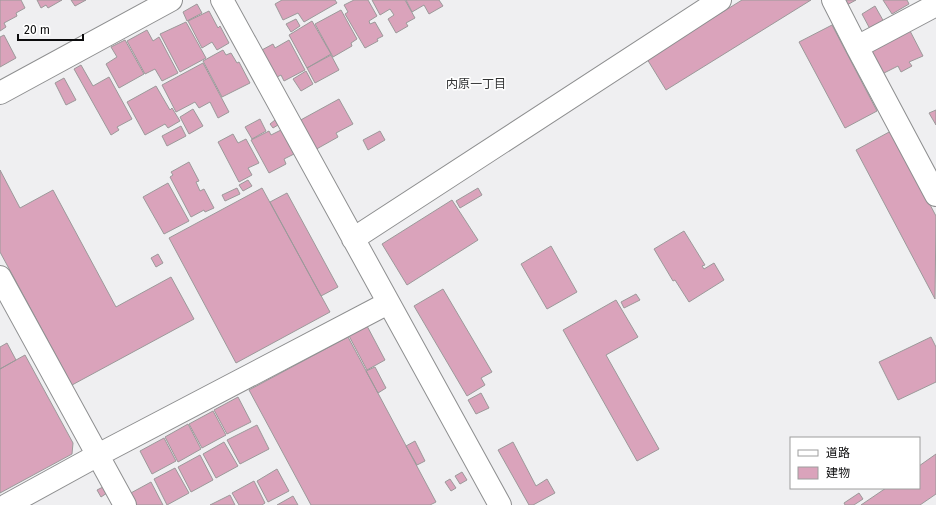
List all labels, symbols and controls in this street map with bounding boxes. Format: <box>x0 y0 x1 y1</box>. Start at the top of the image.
scale bar <box>18 16 83 42</box>
text: 20 m <box>24 23 50 37</box>
district label: 内原一丁目 <box>446 77 506 91</box>
legend <box>790 437 920 489</box>
text: 道路 <box>826 446 850 460</box>
text: 建物 <box>826 466 850 480</box>

